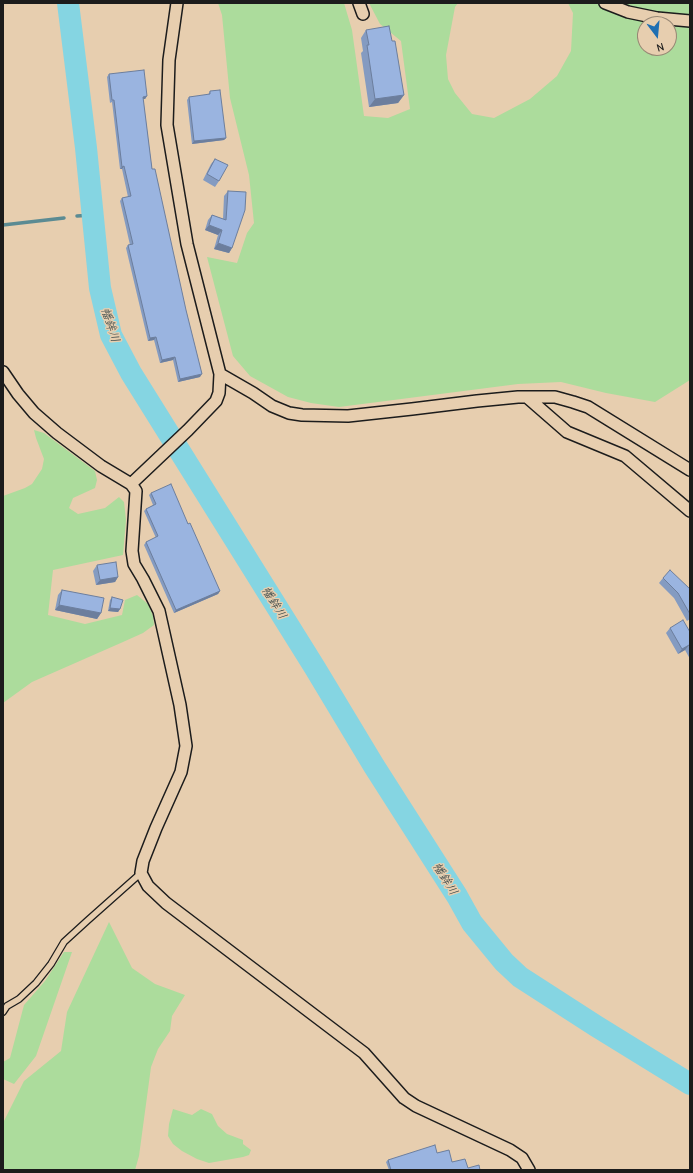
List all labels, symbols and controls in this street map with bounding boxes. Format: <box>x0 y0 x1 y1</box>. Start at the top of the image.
north arrow <box>637 16 677 56</box>
text: N <box>655 40 665 54</box>
water label: 幡鉾川 <box>98 306 122 344</box>
water label: 幡鉾川 <box>258 584 290 622</box>
water label: 幡鉾川 <box>429 860 461 898</box>

